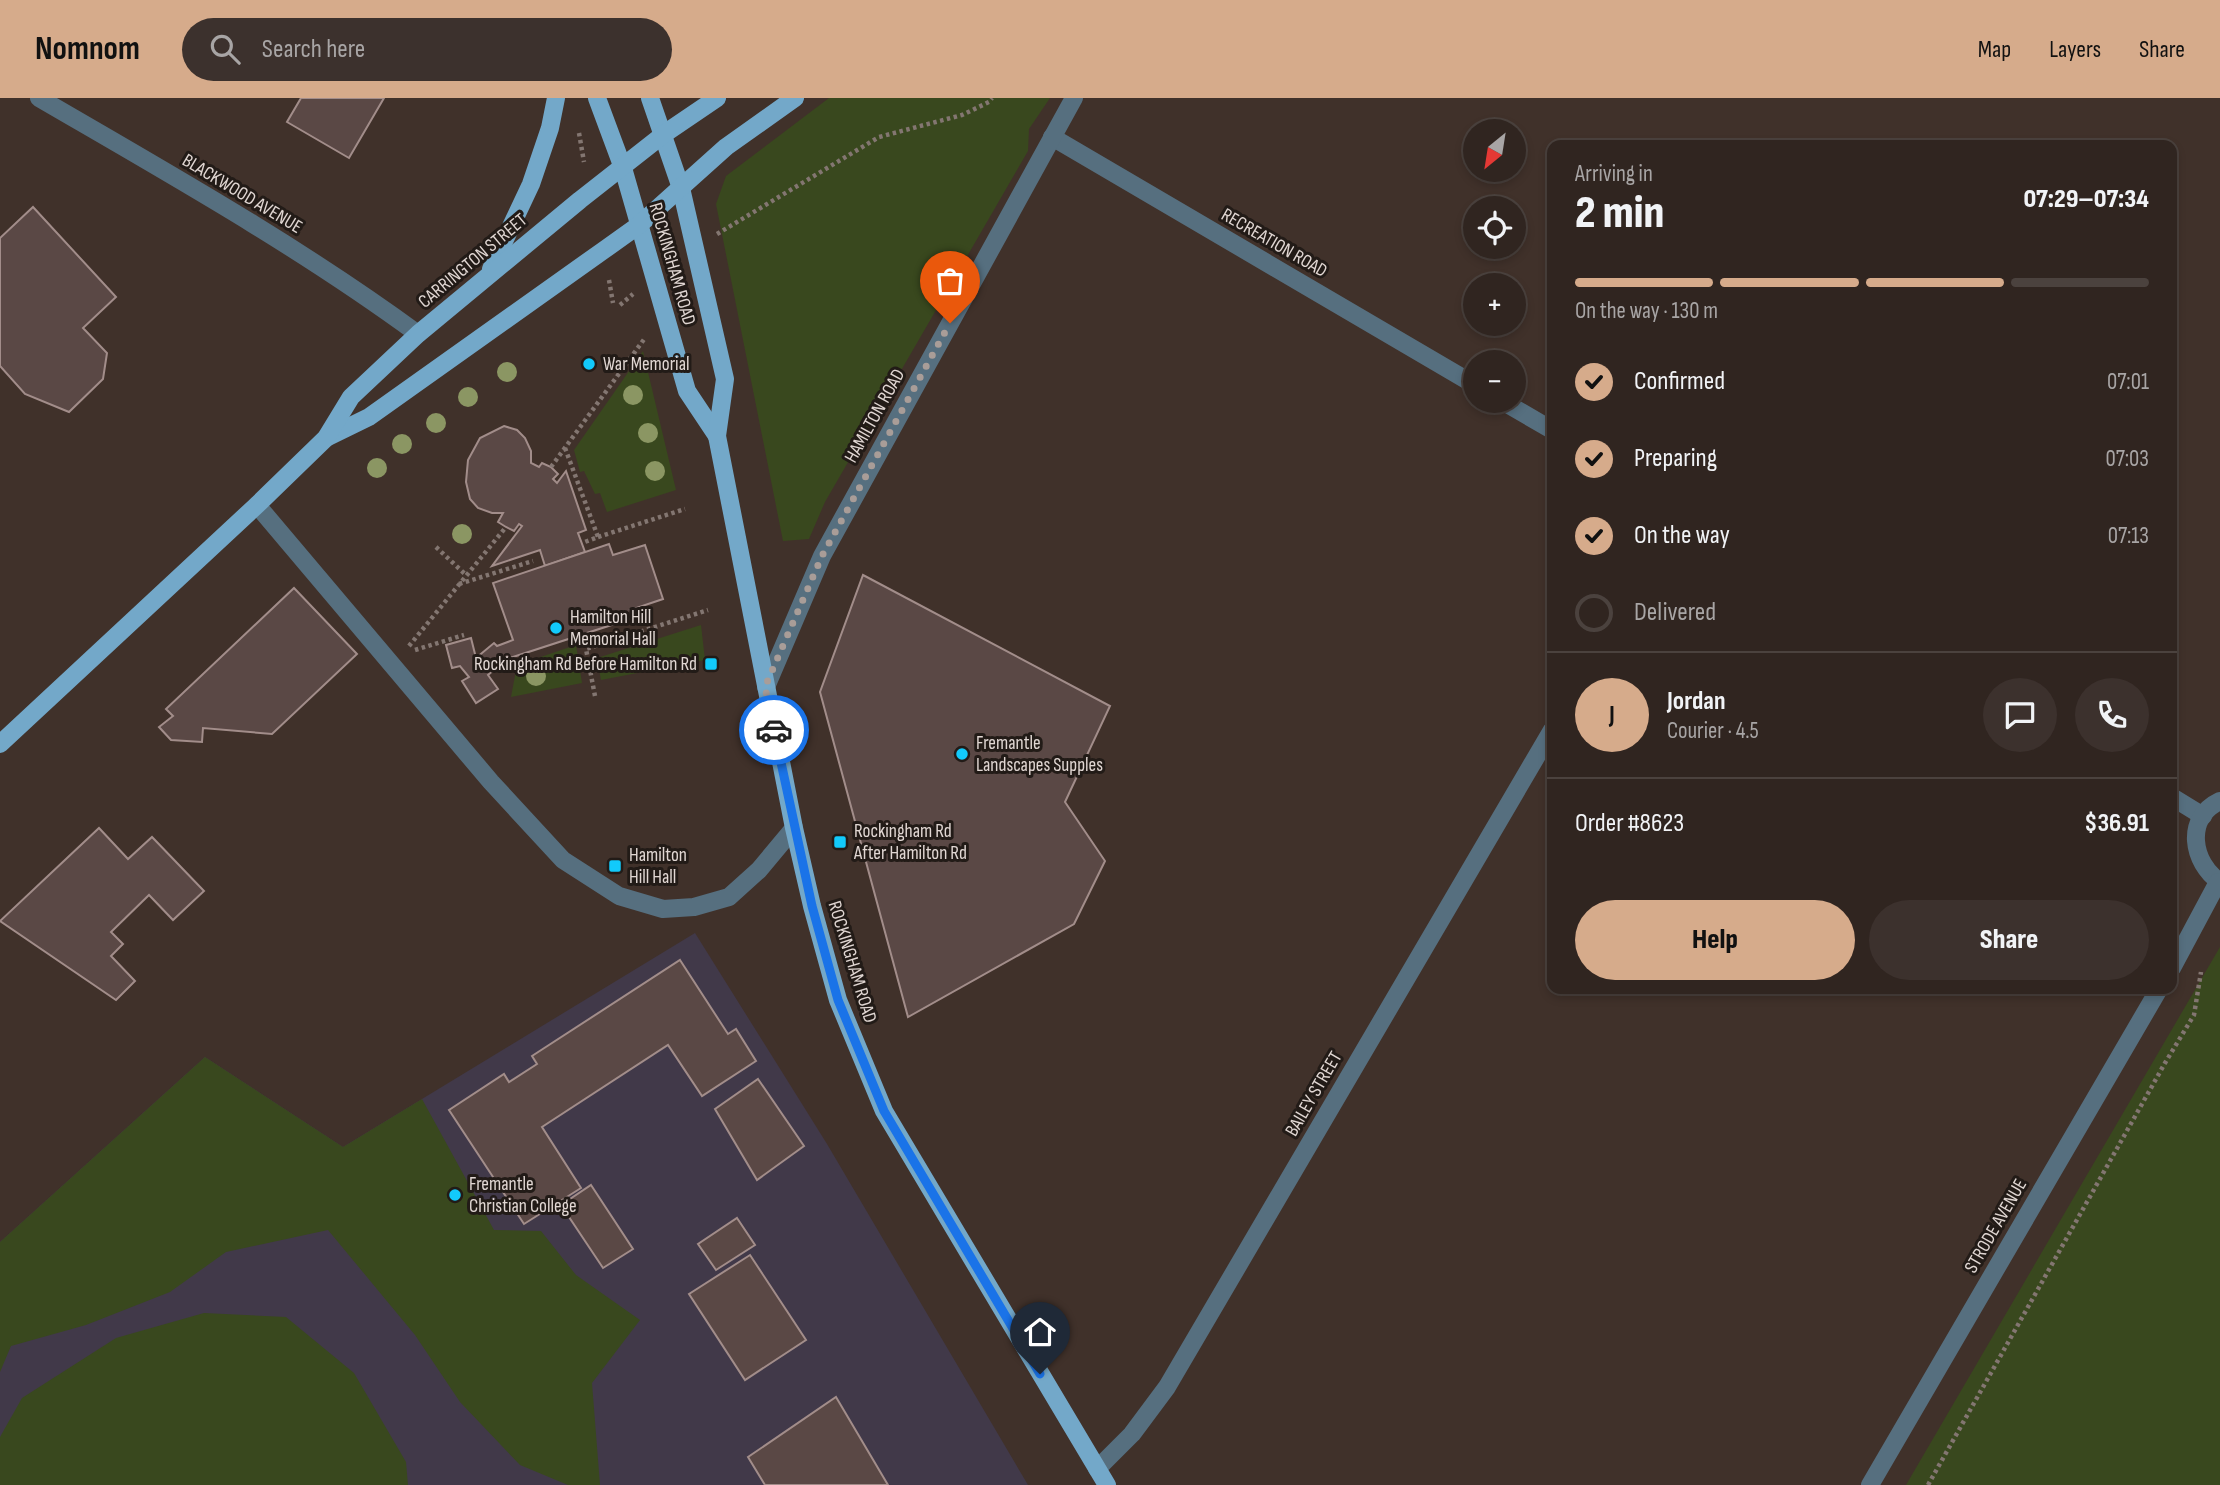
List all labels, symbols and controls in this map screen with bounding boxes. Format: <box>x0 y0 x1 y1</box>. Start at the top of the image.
search box <box>182 18 672 81</box>
text: Nomnom <box>35 29 140 69</box>
icon: search <box>206 30 244 68</box>
text: Search here <box>262 34 365 65</box>
text: Map <box>1978 35 2011 64</box>
text: Layers <box>2049 35 2101 64</box>
text: Share <box>2139 35 2185 64</box>
north arrow <box>1463 119 1526 182</box>
map controls <box>1463 119 1526 413</box>
street label: BLACKWOOD AVENUE <box>178 149 306 239</box>
text: Arriving in <box>1575 160 1653 188</box>
text: 07:29–07:34 <box>2023 184 2149 215</box>
text: 2 min <box>1575 186 1664 241</box>
button: locate <box>1463 196 1526 259</box>
street label: ROCKINGHAM ROAD <box>644 200 700 328</box>
street label: RECREATION ROAD <box>1217 203 1331 283</box>
street label: CARRINGTON STREET <box>414 209 532 313</box>
pin <box>920 251 980 323</box>
icon: bag <box>931 262 969 300</box>
button: + <box>1463 273 1526 336</box>
text: On the way · 130 m <box>1575 297 1718 325</box>
button: − <box>1463 350 1526 413</box>
place label: War Memorial <box>603 353 690 376</box>
marker: War Memorial <box>581 356 597 372</box>
icon: check <box>1575 363 1613 401</box>
street label: HAMILTON ROAD <box>840 365 910 467</box>
text: Confirmed <box>1634 366 1725 397</box>
text: 07:01 <box>2107 368 2149 396</box>
icon: check <box>1575 440 1613 478</box>
text: Preparing <box>1634 443 1717 474</box>
text: 07:03 <box>2106 445 2149 473</box>
icon: check <box>1575 517 1613 555</box>
text: On the way <box>1634 520 1730 551</box>
text: 07:13 <box>2108 522 2149 550</box>
text: Delivered <box>1634 597 1716 628</box>
place label: Hamilton Hill Memorial Hall <box>570 606 656 651</box>
marker: Hamilton Hill Memorial Hall <box>548 620 564 636</box>
place label: Rockingham Rd Before Hamilton Rd <box>474 653 697 676</box>
marker: Rockingham Rd Before Hamilton Rd <box>703 656 719 672</box>
button: chat <box>1983 678 2057 752</box>
button: phone <box>2075 678 2149 752</box>
text: Jordan <box>1667 686 1725 717</box>
courier <box>739 695 809 765</box>
text: J <box>1609 700 1615 731</box>
icon: car <box>755 711 793 749</box>
text: Courier · 4.5 <box>1667 717 1759 745</box>
place label: Fremantle Landscapes Supples <box>976 732 1103 777</box>
marker: Fremantle Landscapes Supples <box>954 746 970 762</box>
text: Order #8623 <box>1575 808 1684 839</box>
text: $36.91 <box>2084 808 2149 839</box>
place label: Rockingham Rd After Hamilton Rd <box>853 820 967 865</box>
marker: Rockingham Rd After Hamilton Rd <box>832 834 848 850</box>
place label: Hamilton Hill Hall <box>629 844 687 889</box>
marker: Hamilton Hill Hall <box>607 858 623 874</box>
street label: ROCKINGHAM ROAD <box>823 898 881 1026</box>
button: Help <box>1575 900 1855 980</box>
button: Share <box>1869 900 2149 980</box>
street label: BAILEY STREET <box>1281 1047 1348 1140</box>
place label: Fremantle Christian College <box>469 1173 577 1218</box>
street label: STRODE AVENUE <box>1960 1175 2032 1277</box>
marker: Fremantle Christian College <box>447 1187 463 1203</box>
pin <box>1010 1302 1070 1374</box>
icon: home <box>1021 1313 1059 1351</box>

